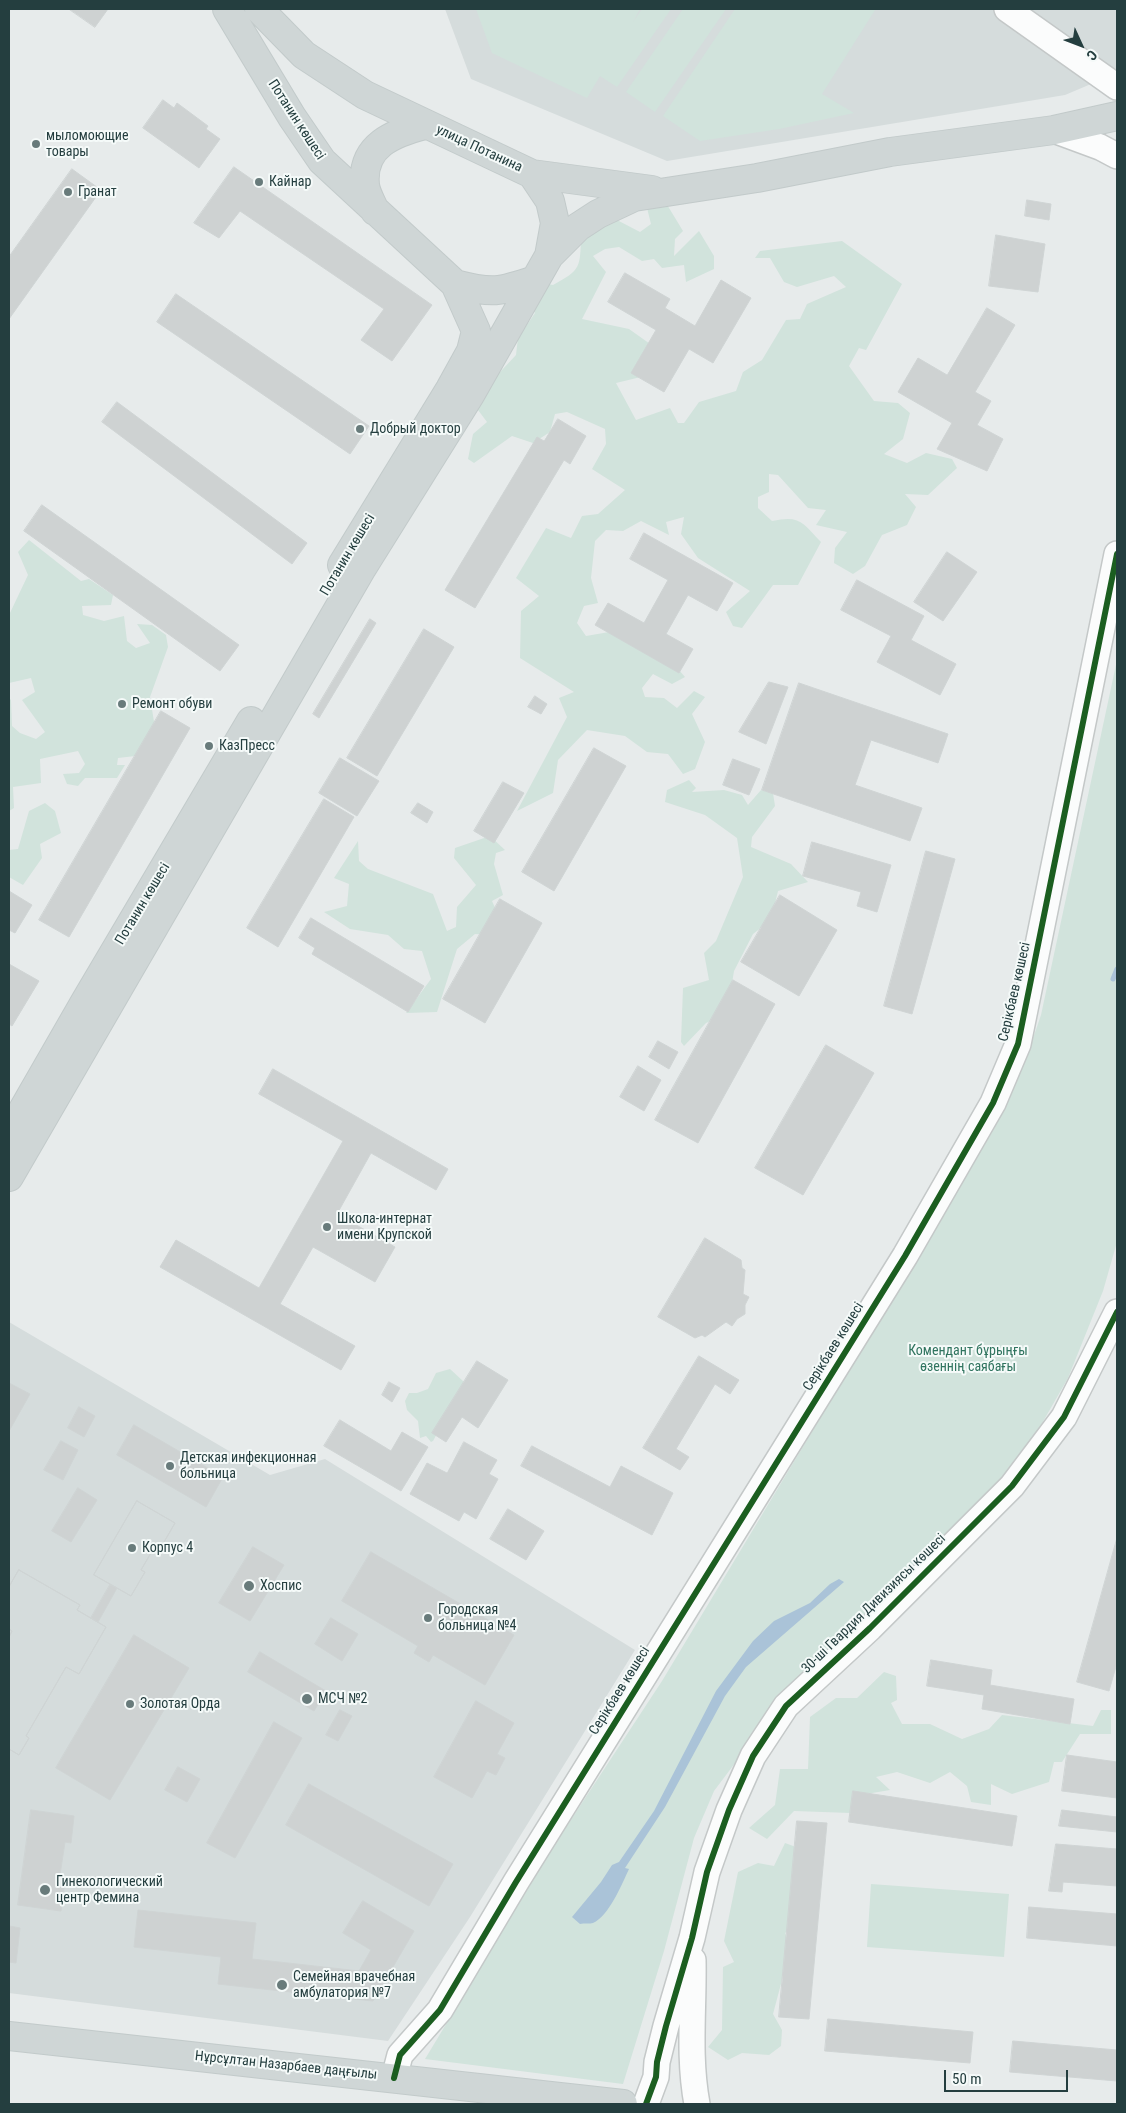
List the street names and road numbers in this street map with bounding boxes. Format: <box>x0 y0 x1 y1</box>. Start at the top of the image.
street label: Потанин көшесі <box>264 77 328 163</box>
street label: улица Потанина <box>433 122 525 176</box>
street label: Потанин көшесі <box>317 511 379 599</box>
street label: Потанин көшесі <box>112 860 174 948</box>
street label: Серікбаев көшесі <box>995 941 1035 1043</box>
street label: Серікбаев көшесі <box>800 1300 868 1394</box>
street label: 30-ші Гвардия Дивизиясы көшесі <box>798 1531 950 1677</box>
street label: Серікбаев көшесі <box>586 1644 654 1738</box>
street label: Нұрсұлтан Назарбаев даңғылы <box>194 2048 378 2084</box>

